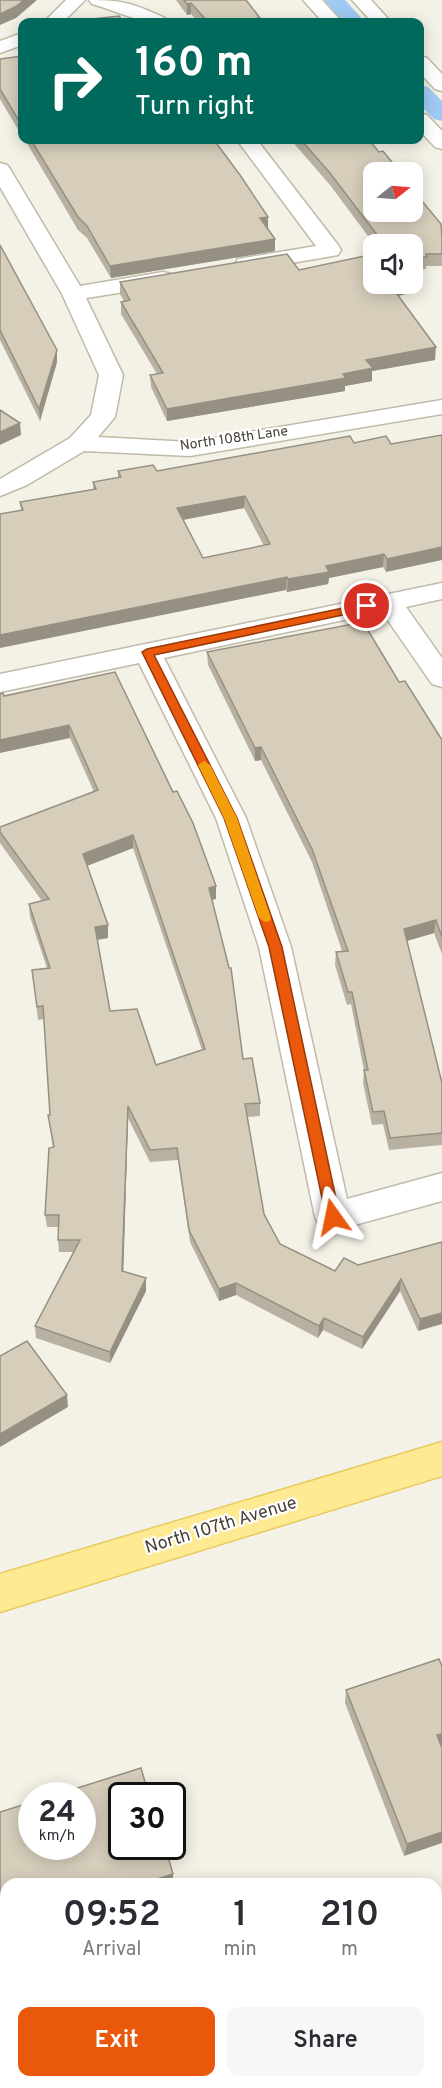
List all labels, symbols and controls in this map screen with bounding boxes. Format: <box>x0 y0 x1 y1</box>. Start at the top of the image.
text: 160 m <box>135 38 253 91</box>
icon: right <box>36 42 114 120</box>
text: Turn right <box>135 90 254 124</box>
north arrow <box>363 162 423 222</box>
map controls <box>363 162 423 294</box>
button: sound <box>363 234 423 294</box>
street label: North 108th Lane <box>179 423 289 455</box>
pin <box>341 580 392 631</box>
icon: arrive <box>350 589 383 622</box>
position arrow <box>301 1185 365 1249</box>
street label: North 107th Avenue <box>142 1492 300 1560</box>
speed limit sign: 30 <box>108 1782 186 1860</box>
text: 24 <box>38 1795 76 1832</box>
text: km/h <box>39 1827 75 1846</box>
text: 09:52 <box>63 1893 161 1939</box>
text: 1 <box>233 1893 247 1939</box>
text: 210 <box>320 1893 379 1939</box>
text: Arrival <box>82 1937 142 1963</box>
text: min <box>224 1937 257 1963</box>
text: m <box>341 1937 358 1963</box>
button: Exit <box>18 2007 215 2076</box>
button: Share <box>227 2007 424 2076</box>

